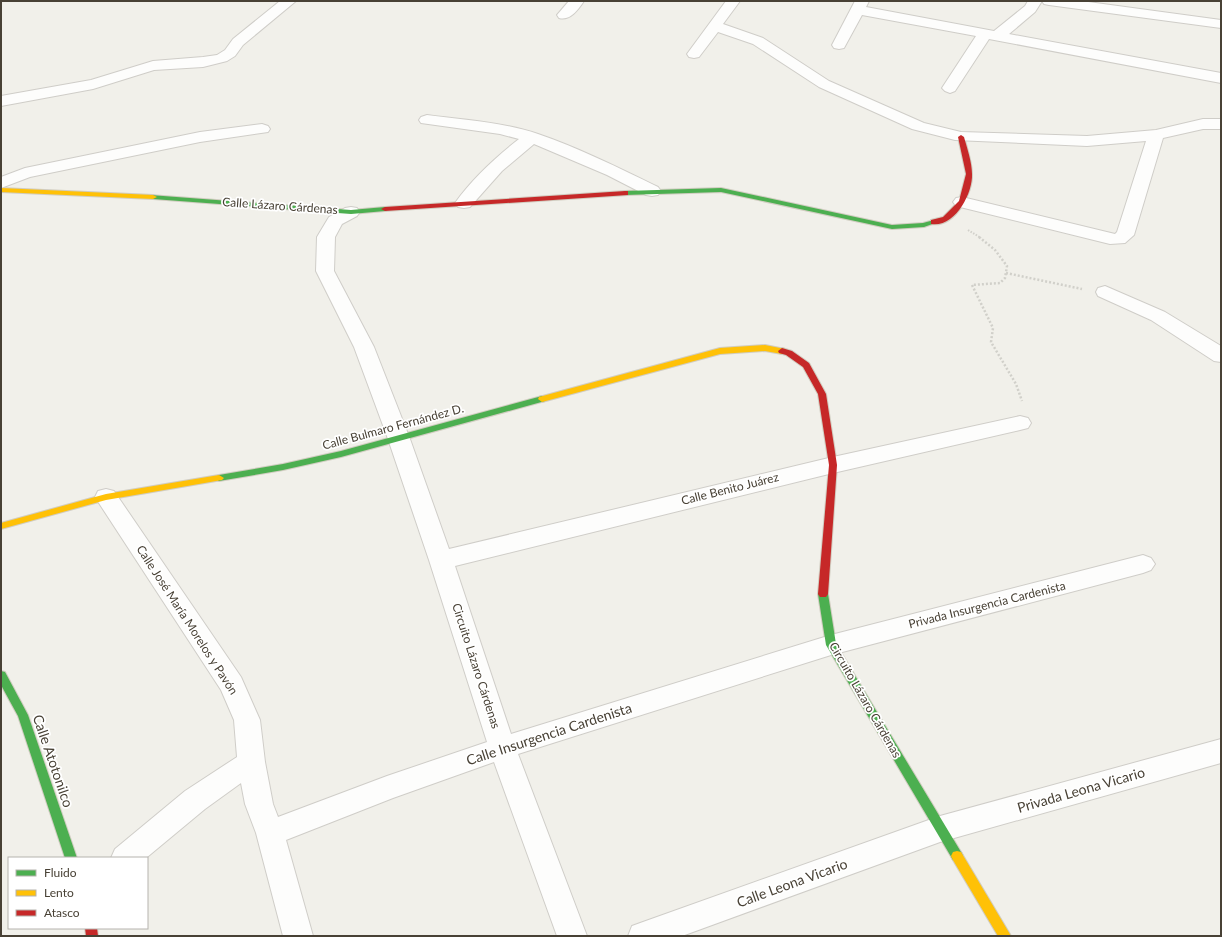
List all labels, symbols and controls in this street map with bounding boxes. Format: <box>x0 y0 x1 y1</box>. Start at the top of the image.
street label: Calle Lázaro Cárdenas <box>222 194 338 217</box>
street label: Calle Bulmaro Fernández D. <box>321 400 465 453</box>
street label: Calle Benito Juárez <box>680 469 781 508</box>
street label: Calle José María Morelos y Pavón <box>133 542 241 697</box>
street label: Privada Insurgencia Cardenista <box>907 578 1067 631</box>
street label: Circuito Lázaro Cárdenas <box>449 601 504 730</box>
street label: Circuito Lázaro Cárdenas <box>826 639 905 760</box>
street label: Calle Insurgencia Cardenista <box>464 699 634 768</box>
street label: Calle Atotonilco <box>30 712 77 810</box>
street label: Privada Leona Vicario <box>1015 763 1147 816</box>
street label: Calle Leona Vicario <box>734 855 850 910</box>
legend <box>8 857 148 929</box>
text: Fluido <box>44 865 77 880</box>
text: Lento <box>44 885 74 900</box>
text: Atasco <box>44 905 80 920</box>

